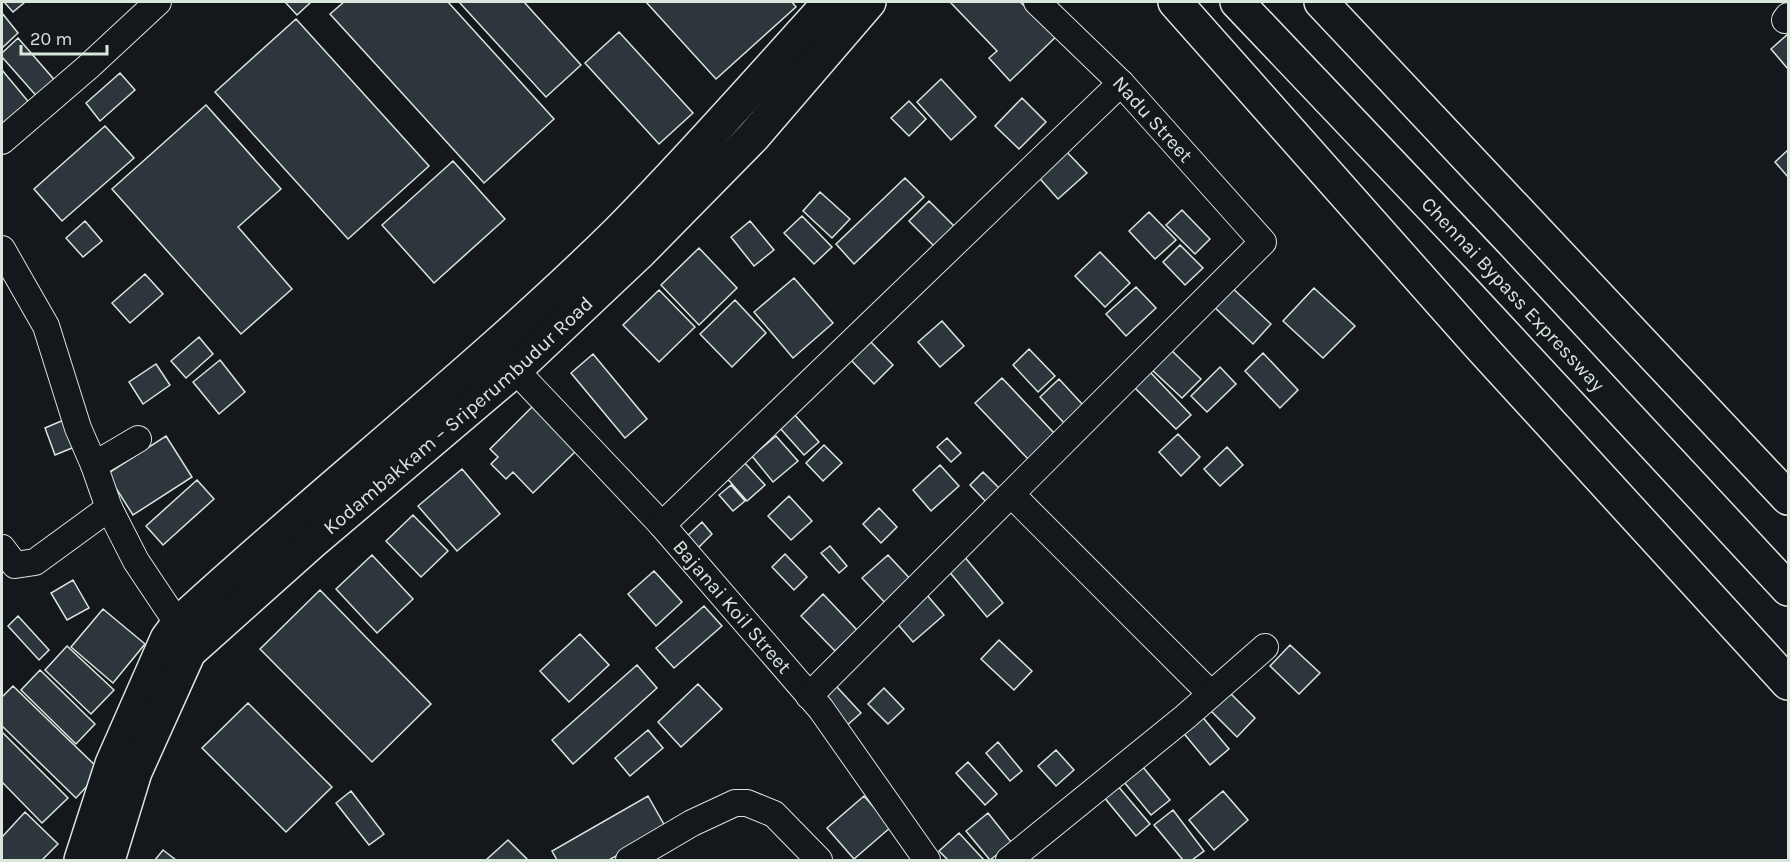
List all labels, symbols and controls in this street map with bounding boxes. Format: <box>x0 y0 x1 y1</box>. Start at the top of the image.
scale bar <box>21 18 106 56</box>
text: 20 m <box>30 28 72 50</box>
street label: Nadu Street <box>1108 71 1198 168</box>
street label: Chennai Bypass Expressway <box>1417 193 1609 396</box>
street label: Kodambakkam – Sriperumbudur Road <box>319 292 598 539</box>
street label: Bajanai Koil Street <box>668 535 796 679</box>

